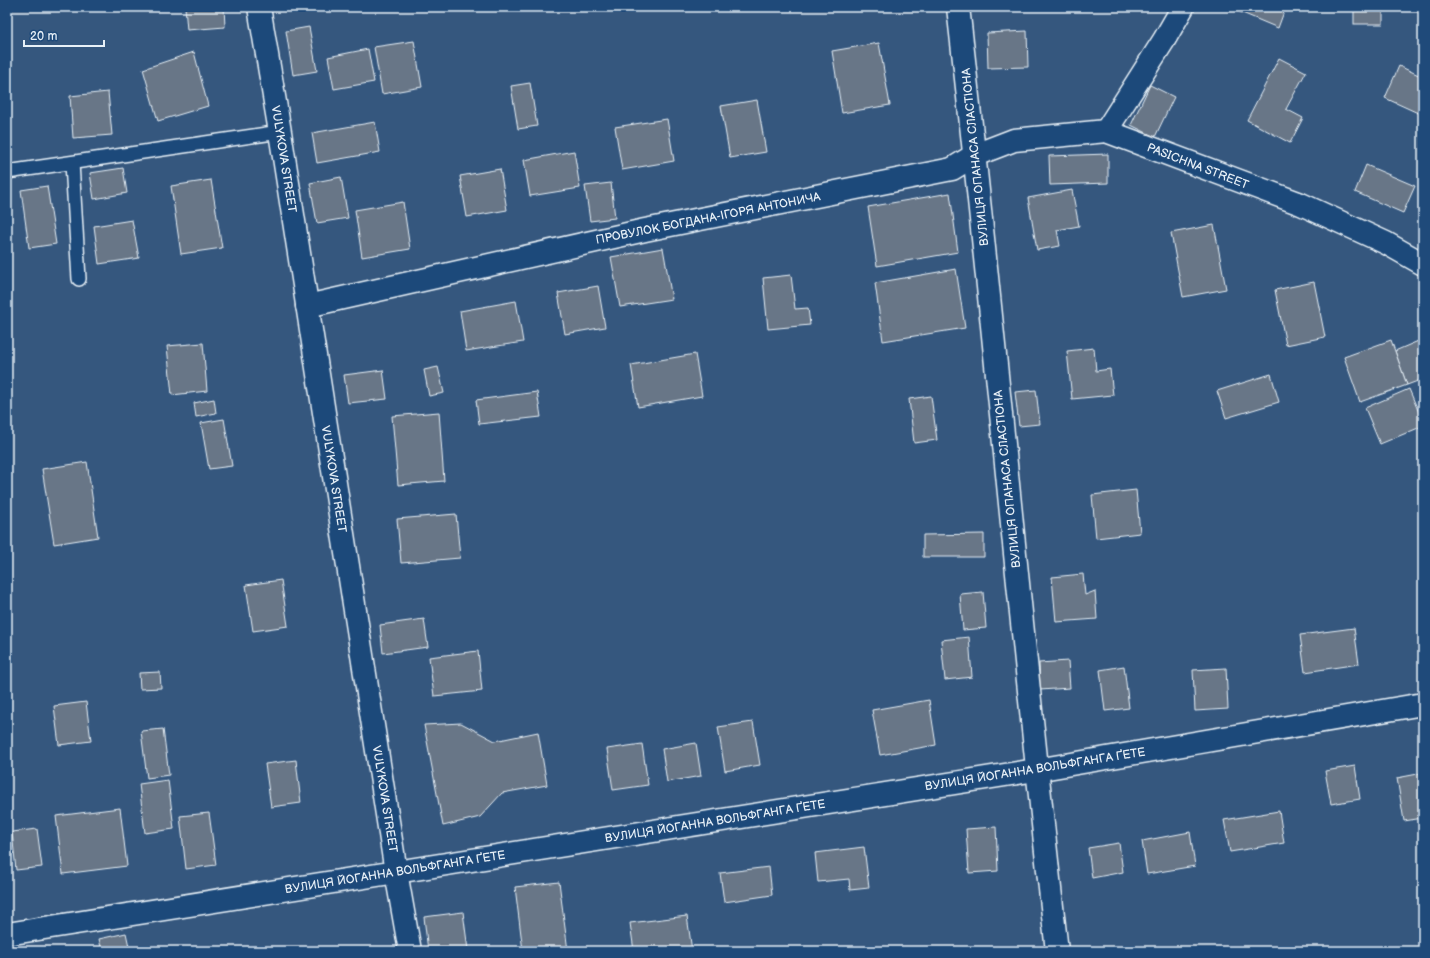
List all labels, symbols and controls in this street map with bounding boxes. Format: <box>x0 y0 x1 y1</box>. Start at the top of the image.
scale bar <box>24 22 104 48</box>
text: 20 m <box>30 29 57 44</box>
street label: ВУЛИЦЯ ОПАНАСА СЛАСТІОНА <box>959 67 992 247</box>
street label: VULYKOVA STREET <box>268 105 299 214</box>
street label: PASICHNA STREET <box>1145 140 1251 193</box>
street label: ПРОВУЛОК БОГДАНА-ІГОРЯ АНТОНИЧА <box>594 189 822 248</box>
street label: ВУЛИЦЯ ОПАНАСА СЛАСТІОНА <box>991 389 1024 569</box>
street label: VULYKOVA STREET <box>318 425 349 534</box>
street label: VULYKOVA STREET <box>369 745 400 854</box>
street label: ВУЛИЦЯ ЙОГАННА ВОЛЬФГАНГА ҐЕТЕ <box>924 745 1146 794</box>
street label: ВУЛИЦЯ ЙОГАННА ВОЛЬФГАНГА ҐЕТЕ <box>604 797 826 846</box>
street label: ВУЛИЦЯ ЙОГАННА ВОЛЬФГАНГА ҐЕТЕ <box>284 848 506 897</box>

